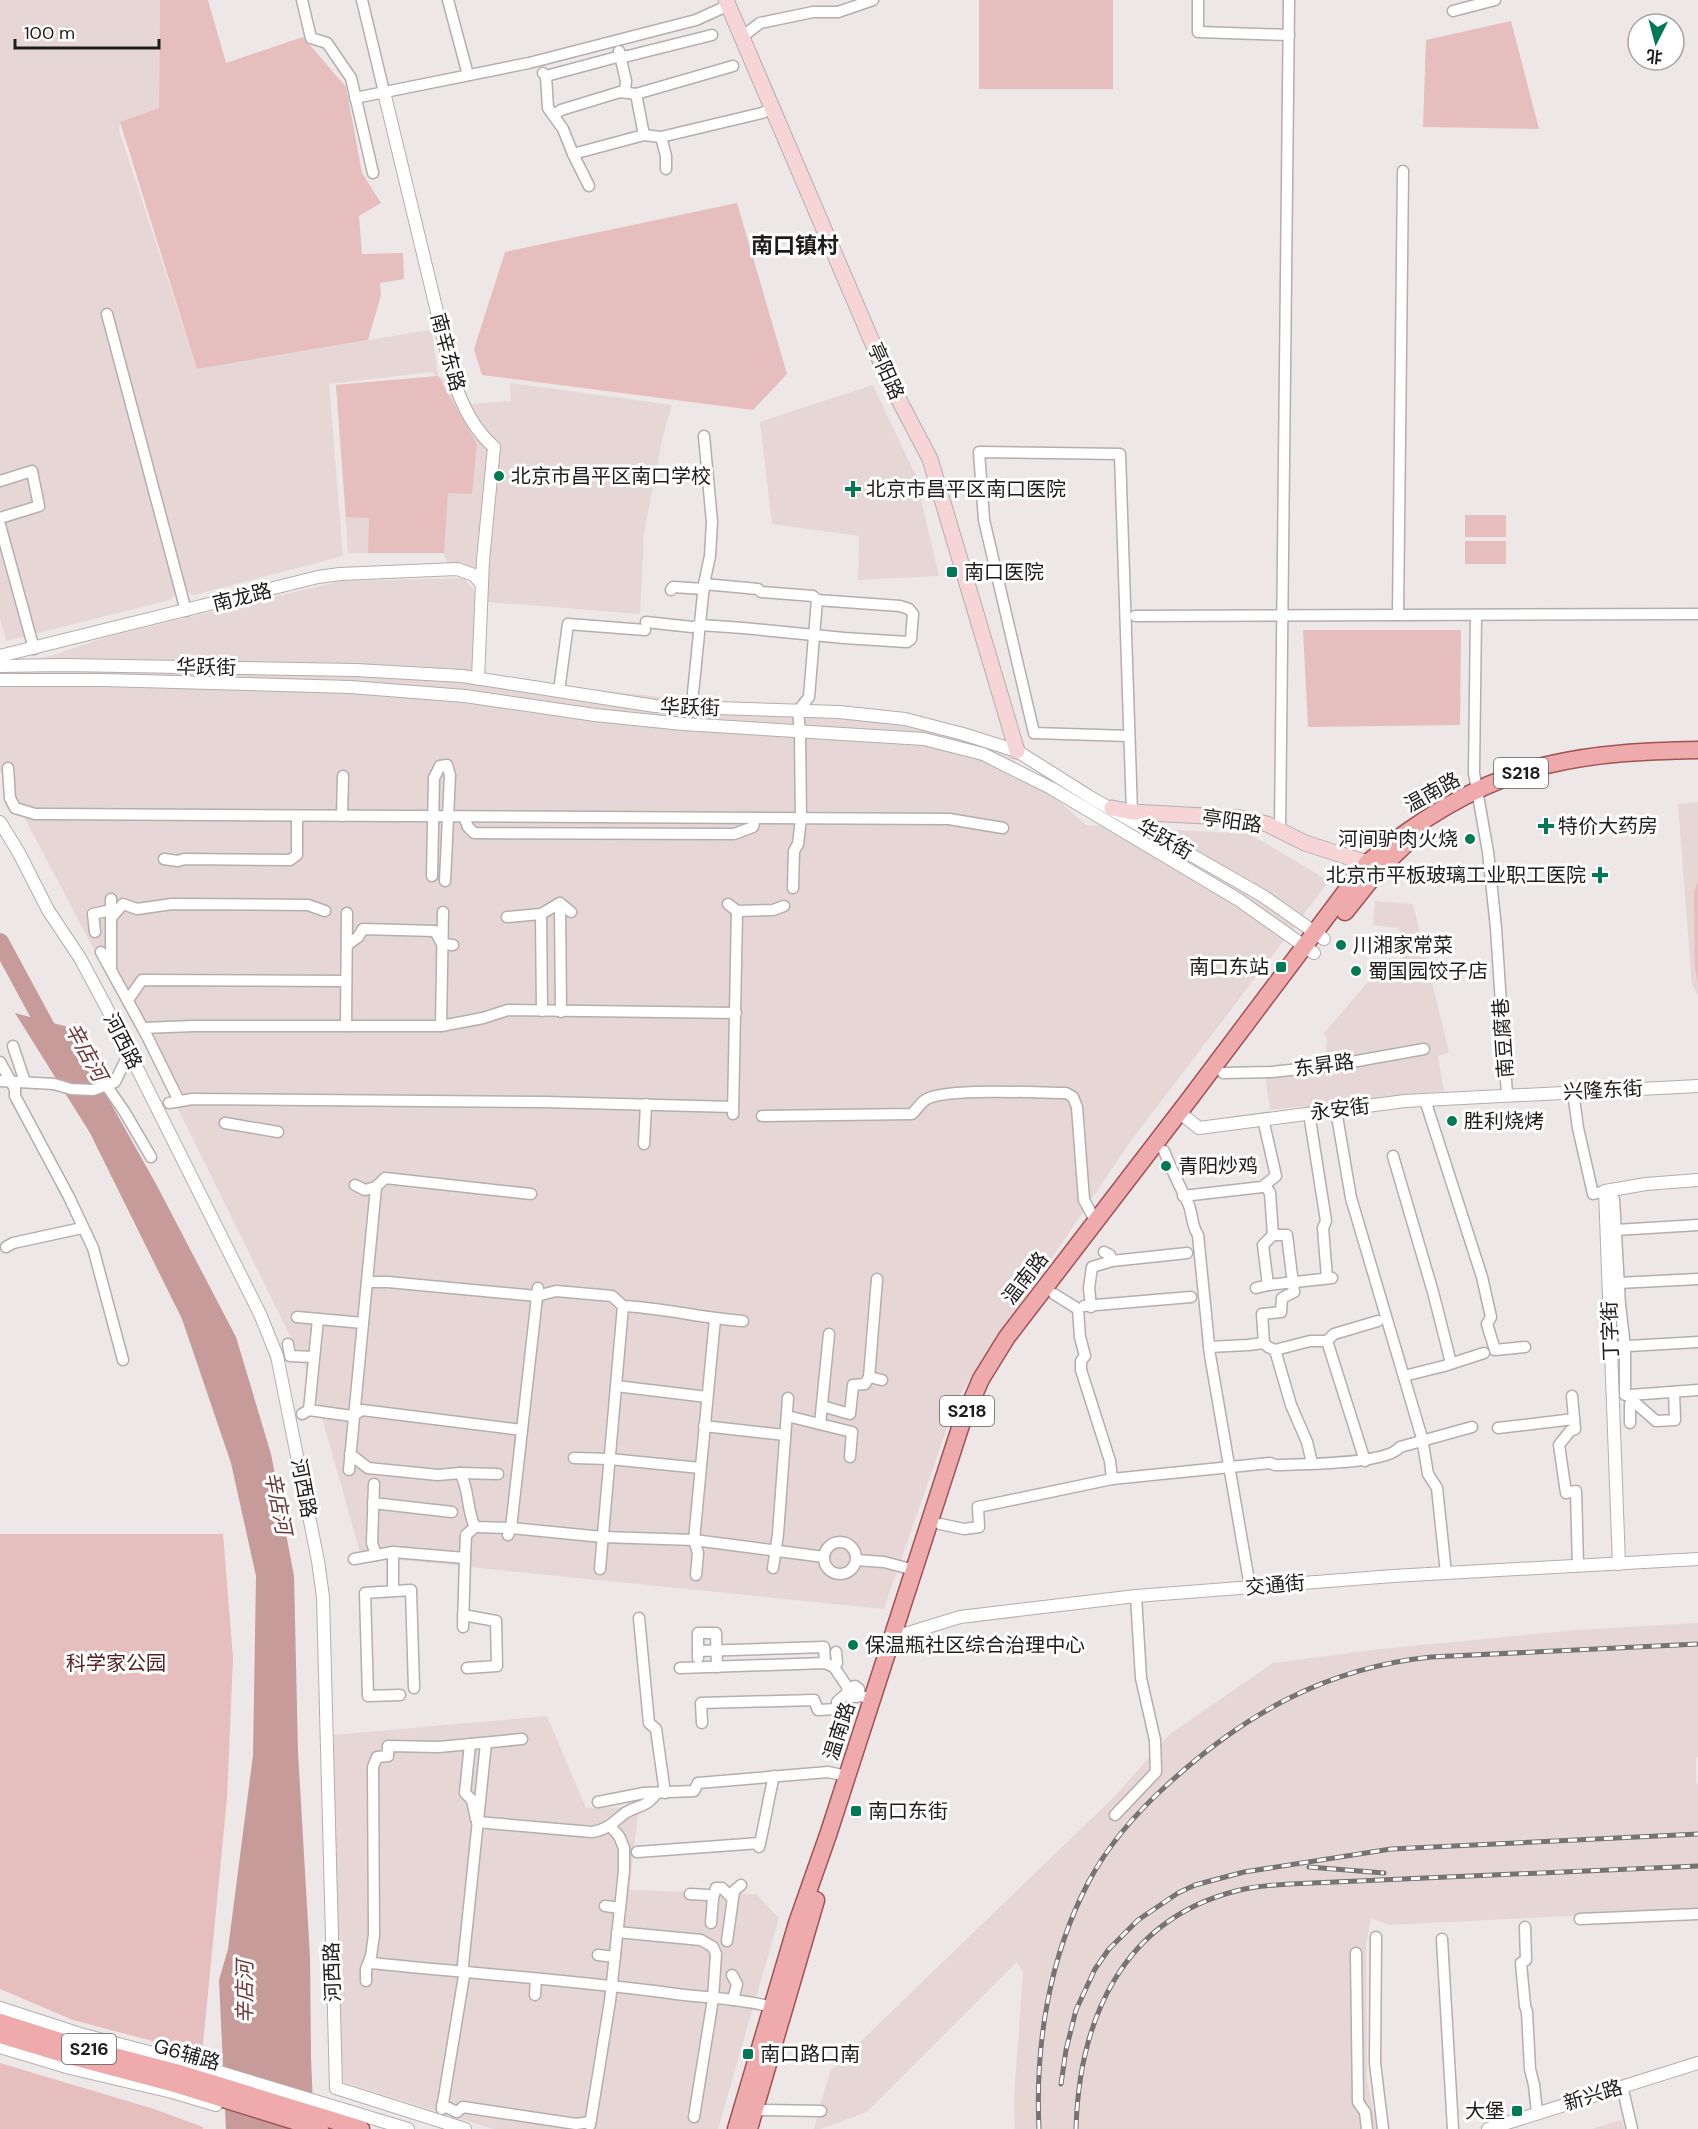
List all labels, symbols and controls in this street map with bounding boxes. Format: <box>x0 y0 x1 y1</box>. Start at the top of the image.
scale bar <box>15 12 159 50</box>
north arrow <box>1626 12 1686 72</box>
text: 100 m <box>24 21 75 45</box>
text: 北 <box>1645 45 1664 68</box>
district label: 南口镇村 <box>751 231 839 260</box>
street label: 南辛东路 <box>425 310 471 394</box>
street label: 亭阳路 <box>862 338 910 404</box>
place label: 北京市昌平区南口学校 <box>511 463 711 489</box>
marker: 北京市昌平区南口学校 <box>492 469 506 483</box>
place label: 北京市昌平区南口医院 <box>866 476 1066 502</box>
marker: 北京市昌平区南口医院 <box>844 480 862 498</box>
place label: 南口医院 <box>964 559 1044 585</box>
marker: 南口医院 <box>945 565 959 579</box>
street label: 南龙路 <box>210 577 274 617</box>
street label: 华跃街 <box>176 653 236 681</box>
street label: 华跃街 <box>660 693 720 721</box>
road number: S218 <box>1494 758 1548 788</box>
street label: 温南路 <box>1399 766 1465 818</box>
street label: 亭阳路 <box>1200 804 1264 838</box>
street label: 华跃街 <box>1133 813 1197 865</box>
place label: 特价大药房 <box>1558 813 1658 839</box>
marker: 特价大药房 <box>1539 819 1553 833</box>
place label: 河间驴肉火烧 <box>1338 826 1458 852</box>
marker: 河间驴肉火烧 <box>1463 832 1477 846</box>
place label: 北京市平板玻璃工业职工医院 <box>1326 862 1586 888</box>
marker: 北京市平板玻璃工业职工医院 <box>1591 866 1609 884</box>
place label: 川湘家常菜 <box>1353 932 1453 958</box>
marker: 川湘家常菜 <box>1334 938 1348 952</box>
place label: 南口东站 <box>1189 954 1269 980</box>
place label: 蜀国园饺子店 <box>1368 958 1488 984</box>
marker: 南口东站 <box>1274 960 1288 974</box>
marker: 蜀国园饺子店 <box>1349 964 1363 978</box>
street label: 南豆腐巷 <box>1487 997 1519 1079</box>
street label: 河西路 <box>98 1008 148 1074</box>
water label: 辛店河 <box>58 1018 115 1090</box>
street label: 东昇路 <box>1292 1048 1356 1082</box>
street label: 兴隆东街 <box>1562 1075 1644 1105</box>
street label: 永安街 <box>1309 1092 1371 1126</box>
place label: 胜利烧烤 <box>1464 1108 1544 1134</box>
marker: 胜利烧烤 <box>1445 1114 1459 1128</box>
place label: 青阳炒鸡 <box>1178 1153 1258 1179</box>
marker: 青阳炒鸡 <box>1159 1159 1173 1173</box>
street label: 温南路 <box>996 1246 1054 1310</box>
street label: 丁字街 <box>1596 1301 1624 1361</box>
road number: S218 <box>940 1396 994 1426</box>
street label: 河西路 <box>286 1456 322 1520</box>
water label: 辛店河 <box>258 1469 299 1541</box>
street label: 交通街 <box>1244 1569 1306 1601</box>
place label: 保温瓶社区综合治理中心 <box>865 1632 1085 1658</box>
marker: 保温瓶社区综合治理中心 <box>846 1638 860 1652</box>
park label: 科学家公园 <box>66 1650 166 1676</box>
street label: 温南路 <box>817 1698 861 1764</box>
place label: 南口东街 <box>868 1798 948 1824</box>
marker: 南口东街 <box>849 1804 863 1818</box>
street label: 河西路 <box>318 1942 346 2002</box>
water label: 辛店河 <box>231 1957 259 2024</box>
street label: G6辅路 <box>151 2032 223 2076</box>
road number: S216 <box>62 2034 116 2064</box>
place label: 南口路口南 <box>760 2041 860 2067</box>
marker: 南口路口南 <box>741 2047 755 2061</box>
street label: 新兴路 <box>1561 2074 1625 2116</box>
place label: 大堡 <box>1465 2098 1505 2124</box>
marker: 大堡 <box>1510 2104 1524 2118</box>

